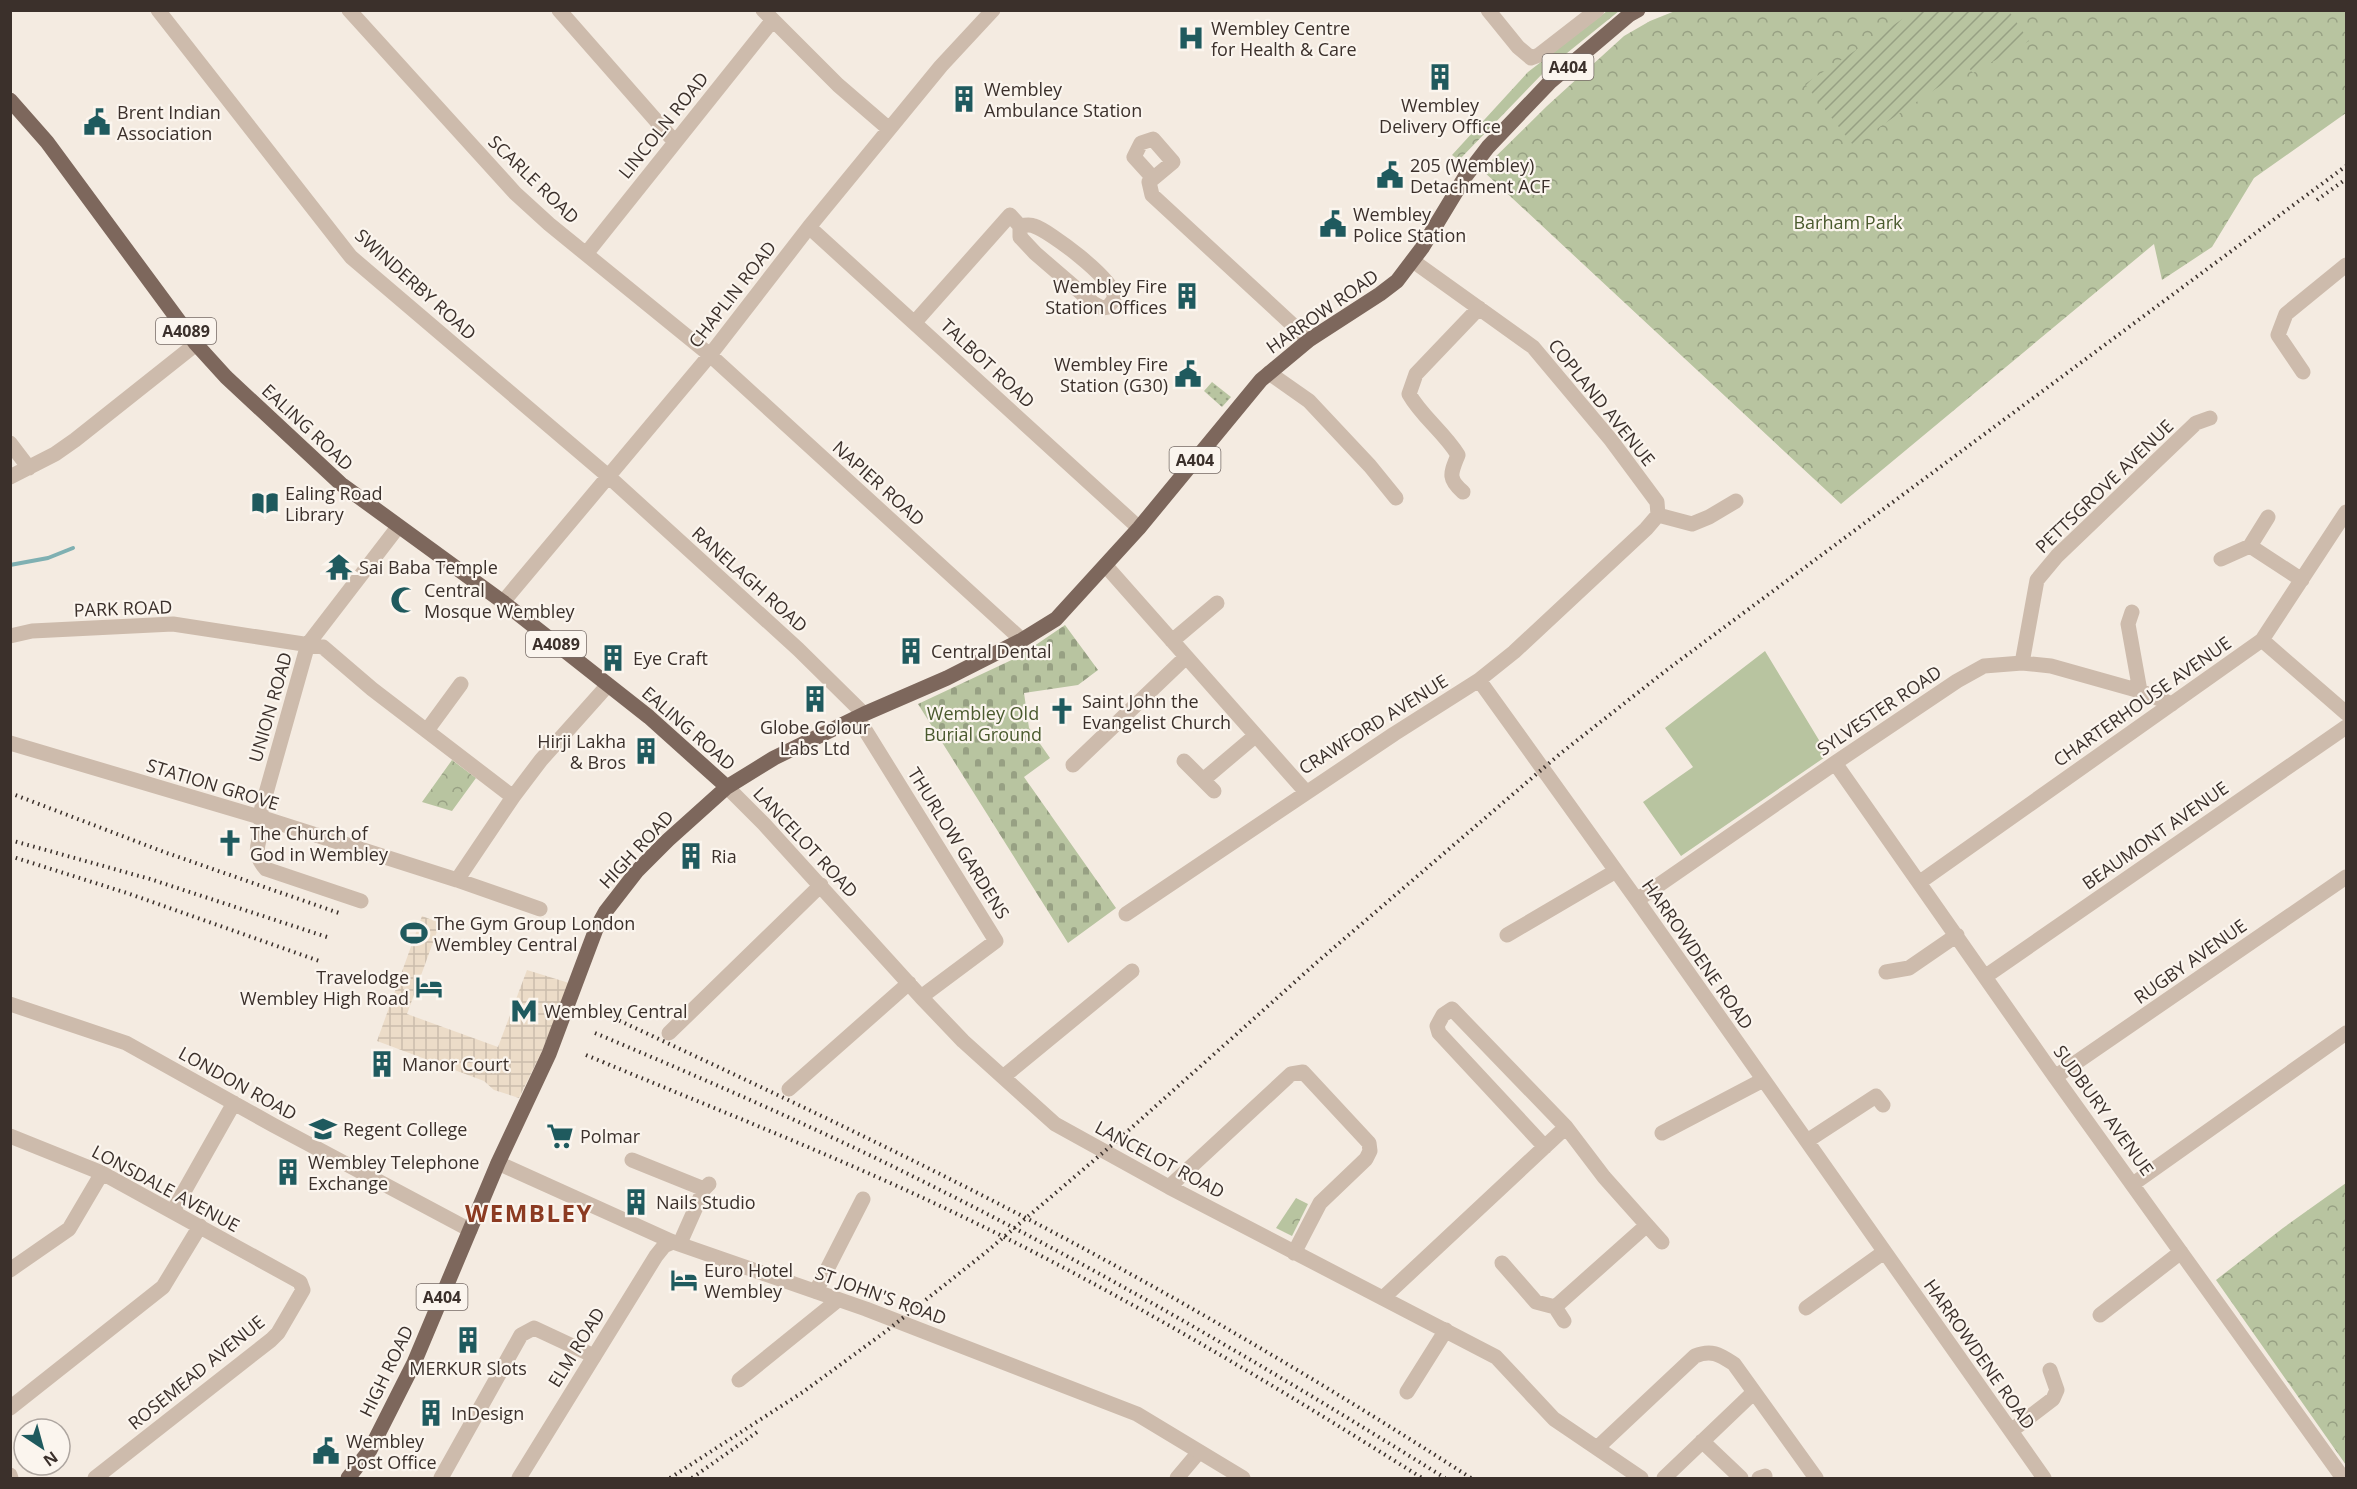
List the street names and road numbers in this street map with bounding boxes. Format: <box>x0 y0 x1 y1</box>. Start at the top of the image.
road number: A404 <box>1542 54 1594 80</box>
street label: LINCOLN ROAD <box>613 67 713 183</box>
street label: SCARLE ROAD <box>483 130 585 228</box>
street label: SWINDERBY ROAD <box>350 223 482 345</box>
street label: CHAPLIN ROAD <box>683 236 781 352</box>
street label: HARROW ROAD <box>1261 263 1383 359</box>
street label: TALBOT ROAD <box>936 313 1040 413</box>
road number: A4089 <box>156 318 216 344</box>
street label: COPLAND AVENUE <box>1543 333 1661 471</box>
street label: EALING ROAD <box>257 378 359 476</box>
street label: PETTSGROVE AVENUE <box>2030 414 2178 558</box>
street label: NAPIER ROAD <box>828 435 930 531</box>
road number: A404 <box>1170 447 1220 473</box>
street label: RANELAGH ROAD <box>687 521 813 637</box>
street label: PARK ROAD <box>73 594 173 622</box>
street label: CHARTERHOUSE AVENUE <box>2048 630 2236 772</box>
road number: A4089 <box>526 631 586 657</box>
street label: UNION ROAD <box>243 649 297 765</box>
street label: SYLVESTER ROAD <box>1812 659 1946 761</box>
street label: CRAWFORD AVENUE <box>1294 668 1452 780</box>
street label: EALING ROAD <box>637 681 741 775</box>
street label: STATION GROVE <box>144 752 282 816</box>
street label: THURLOW GARDENS <box>903 763 1015 923</box>
street label: BEAUMONT AVENUE <box>2077 775 2233 895</box>
street label: LANCELOT ROAD <box>748 781 864 903</box>
street label: HIGH ROAD <box>594 805 678 893</box>
street label: HARROWDENE ROAD <box>1637 874 1759 1034</box>
street label: RUGBY AVENUE <box>2129 913 2251 1009</box>
street label: SUDBURY AVENUE <box>2049 1040 2159 1180</box>
street label: LONDON ROAD <box>175 1041 301 1125</box>
street label: LANCELOT ROAD <box>1091 1115 1229 1203</box>
street label: LONSDALE AVENUE <box>88 1139 244 1237</box>
street label: ST JOHN'S ROAD <box>812 1260 950 1330</box>
street label: HARROWDENE ROAD <box>1919 1274 2041 1434</box>
road number: A404 <box>416 1284 468 1310</box>
street label: ELM ROAD <box>542 1303 610 1391</box>
street label: ROSEMEAD AVENUE <box>123 1309 269 1435</box>
street label: HIGH ROAD <box>354 1321 418 1421</box>

